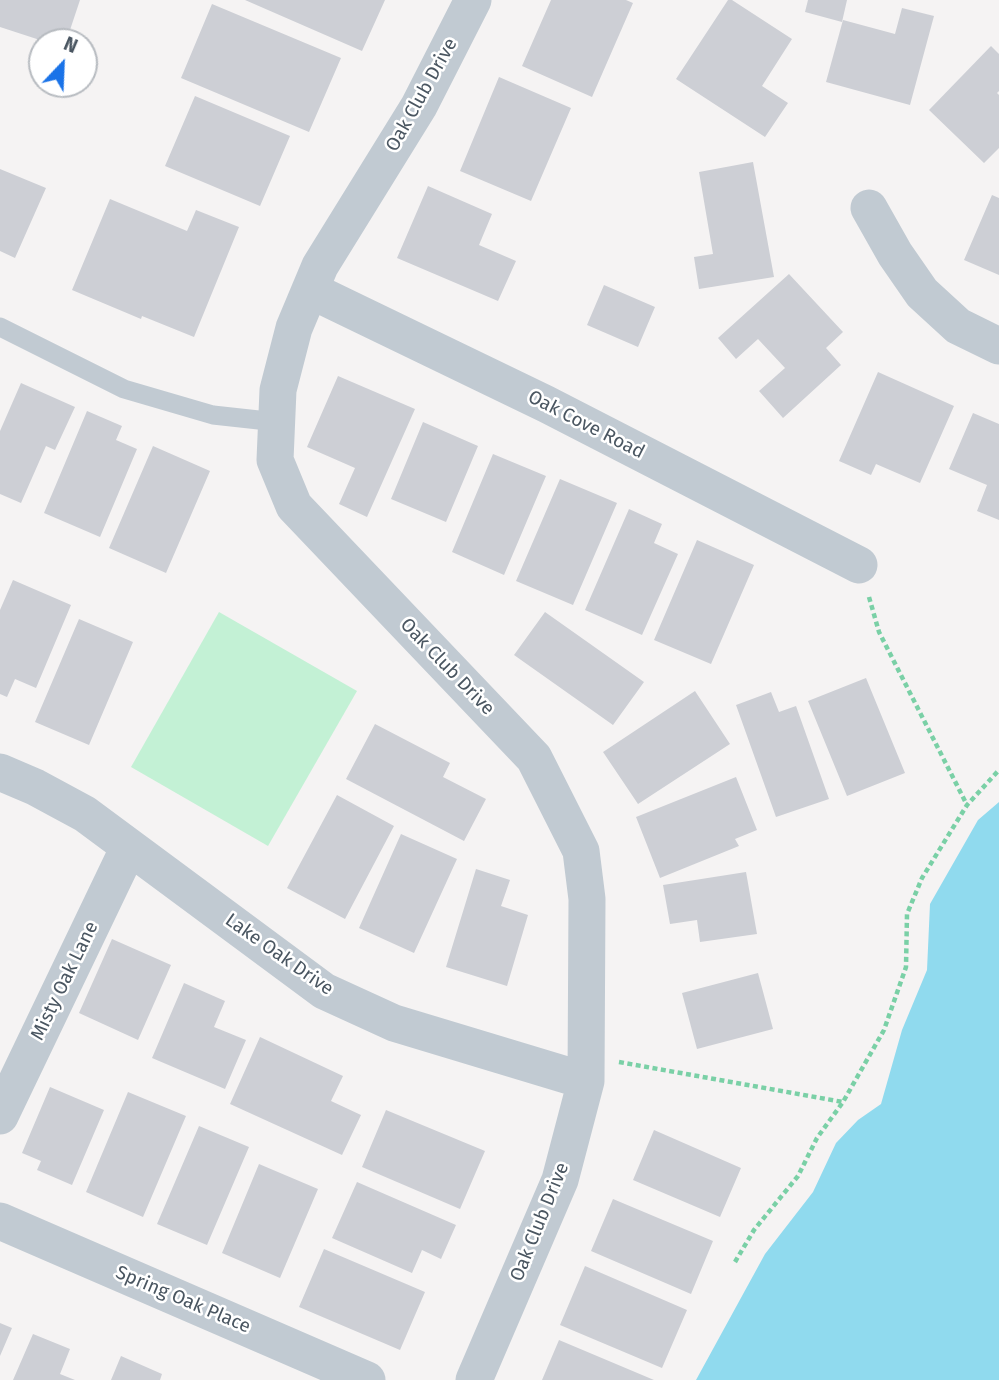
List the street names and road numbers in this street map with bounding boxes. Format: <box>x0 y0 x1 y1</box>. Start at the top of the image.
street label: Oak Club Drive <box>381 34 463 156</box>
street label: Oak Cove Road <box>524 386 648 464</box>
street label: Oak Club Drive <box>395 614 499 720</box>
street label: Lake Oak Drive <box>220 909 338 1001</box>
street label: Misty Oak Lane <box>26 918 104 1044</box>
street label: Oak Club Drive <box>506 1159 574 1285</box>
street label: Spring Oak Place <box>112 1261 254 1339</box>

